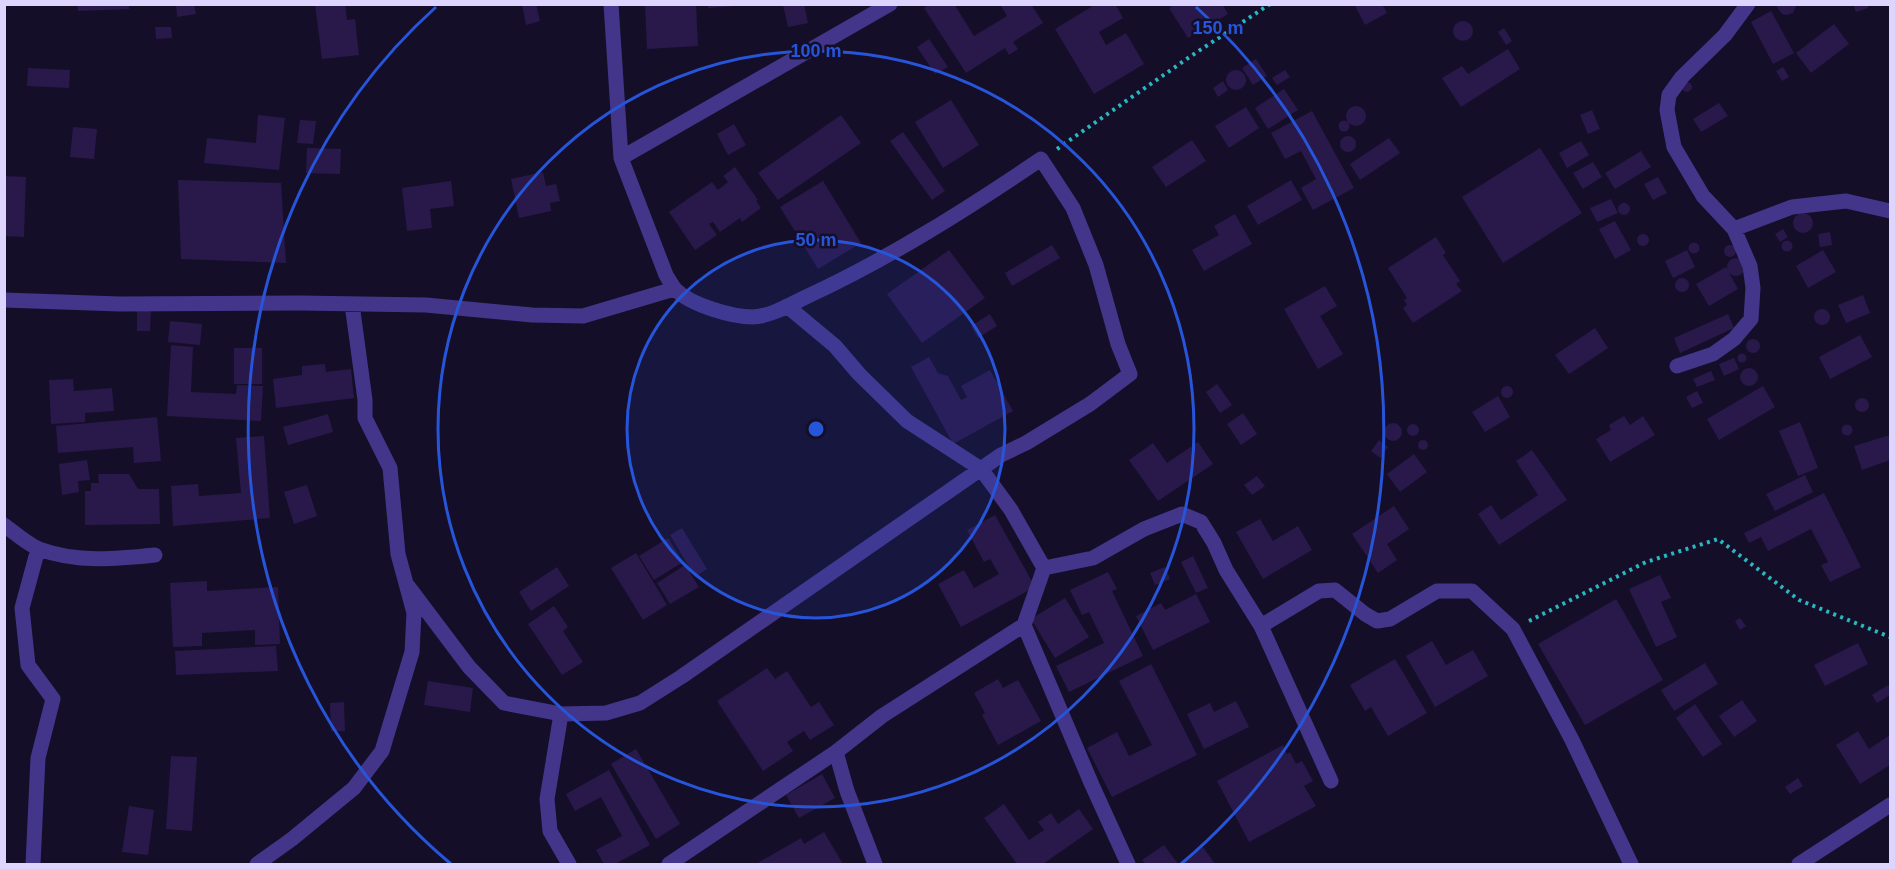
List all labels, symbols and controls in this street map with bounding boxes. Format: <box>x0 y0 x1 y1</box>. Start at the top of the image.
text: 150 m <box>1192 18 1244 38</box>
text: 100 m <box>790 41 842 61</box>
text: 50 m <box>795 230 837 250</box>
centre of rings <box>806 419 826 439</box>

